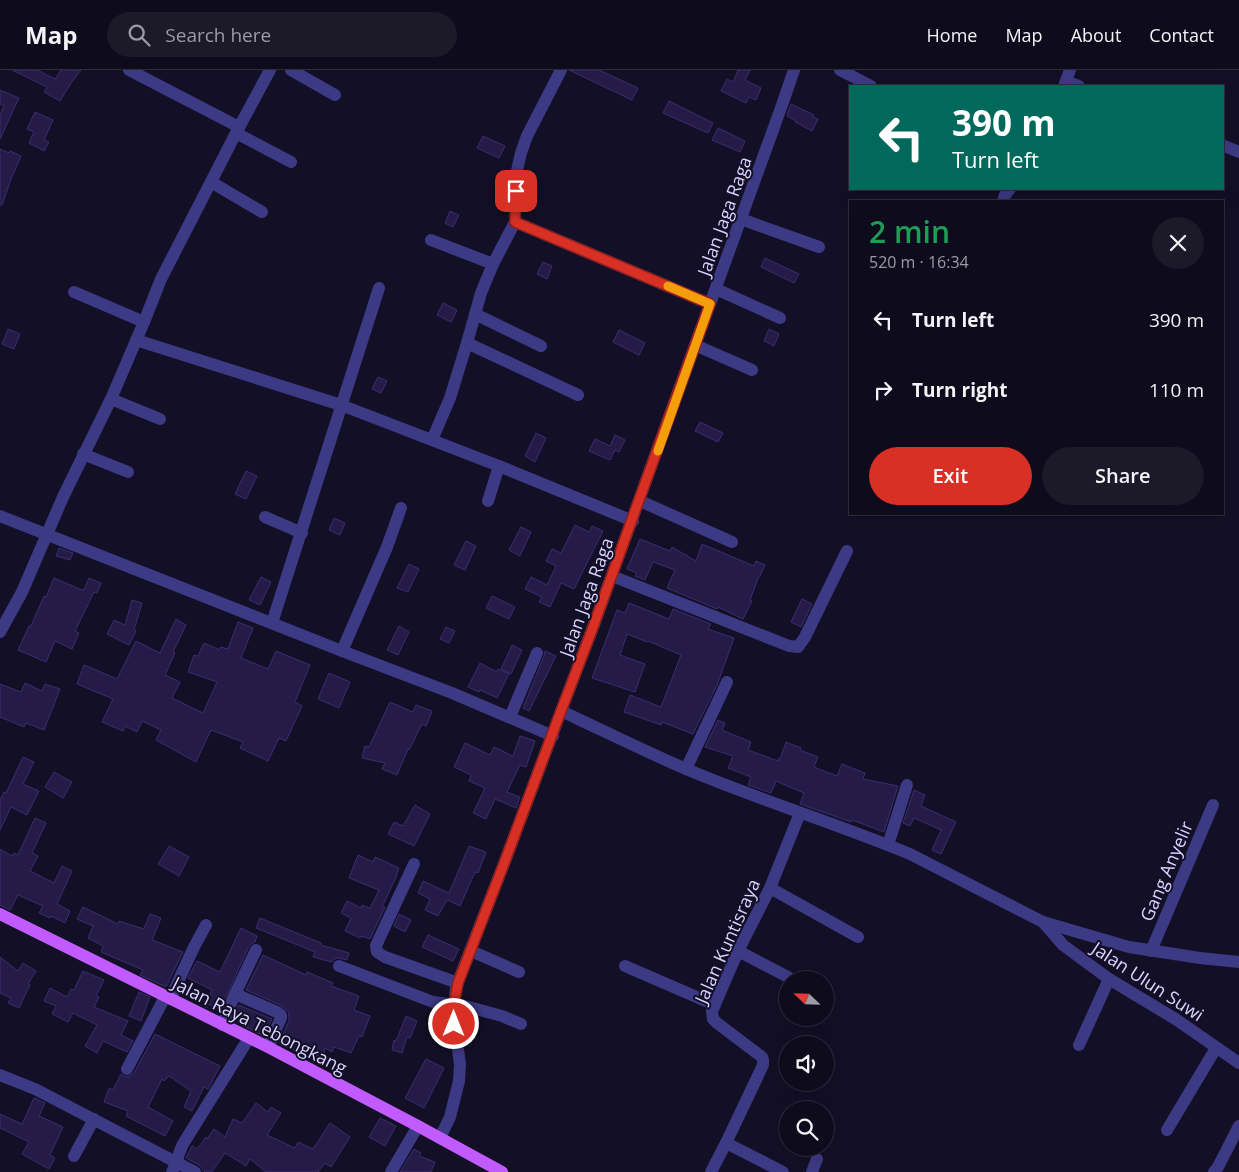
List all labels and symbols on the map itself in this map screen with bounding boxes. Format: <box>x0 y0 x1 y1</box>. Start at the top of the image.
street label: Jalan Jaga Raga <box>691 153 757 281</box>
pin <box>495 170 537 212</box>
street label: Jalan Jaga Raga <box>553 534 619 662</box>
street label: Gang Anyelir <box>1134 817 1198 925</box>
street label: Jalan Kuntisraya <box>688 875 765 1009</box>
street label: Jalan Ulun Suwi <box>1086 935 1209 1026</box>
street label: Jalan Raya Tebongkang <box>167 970 352 1080</box>
north arrow <box>779 971 834 1026</box>
position arrow <box>427 997 479 1049</box>

